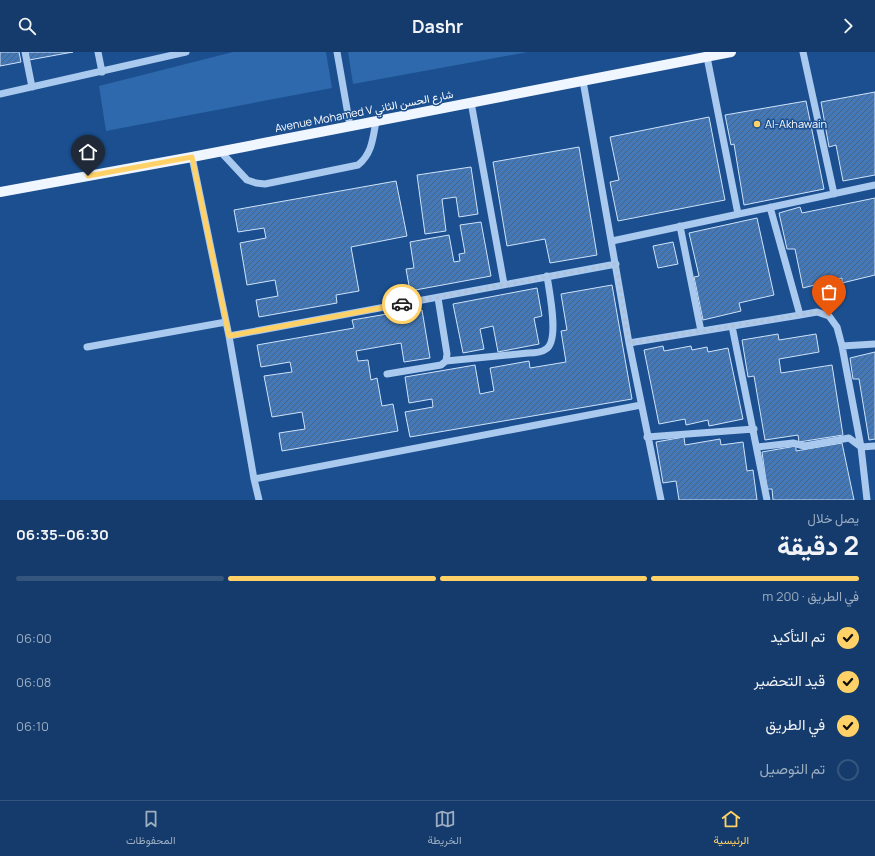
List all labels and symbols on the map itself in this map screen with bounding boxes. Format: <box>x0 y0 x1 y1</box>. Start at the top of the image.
street label: Avenue Mohamed V شارع الحسن الثاني <box>273 86 455 138</box>
place label: Al-Akhawain <box>765 116 827 131</box>
marker: Al-Akhawain <box>752 119 762 129</box>
pin <box>71 135 105 176</box>
pin <box>812 275 846 316</box>
courier <box>382 284 422 324</box>

